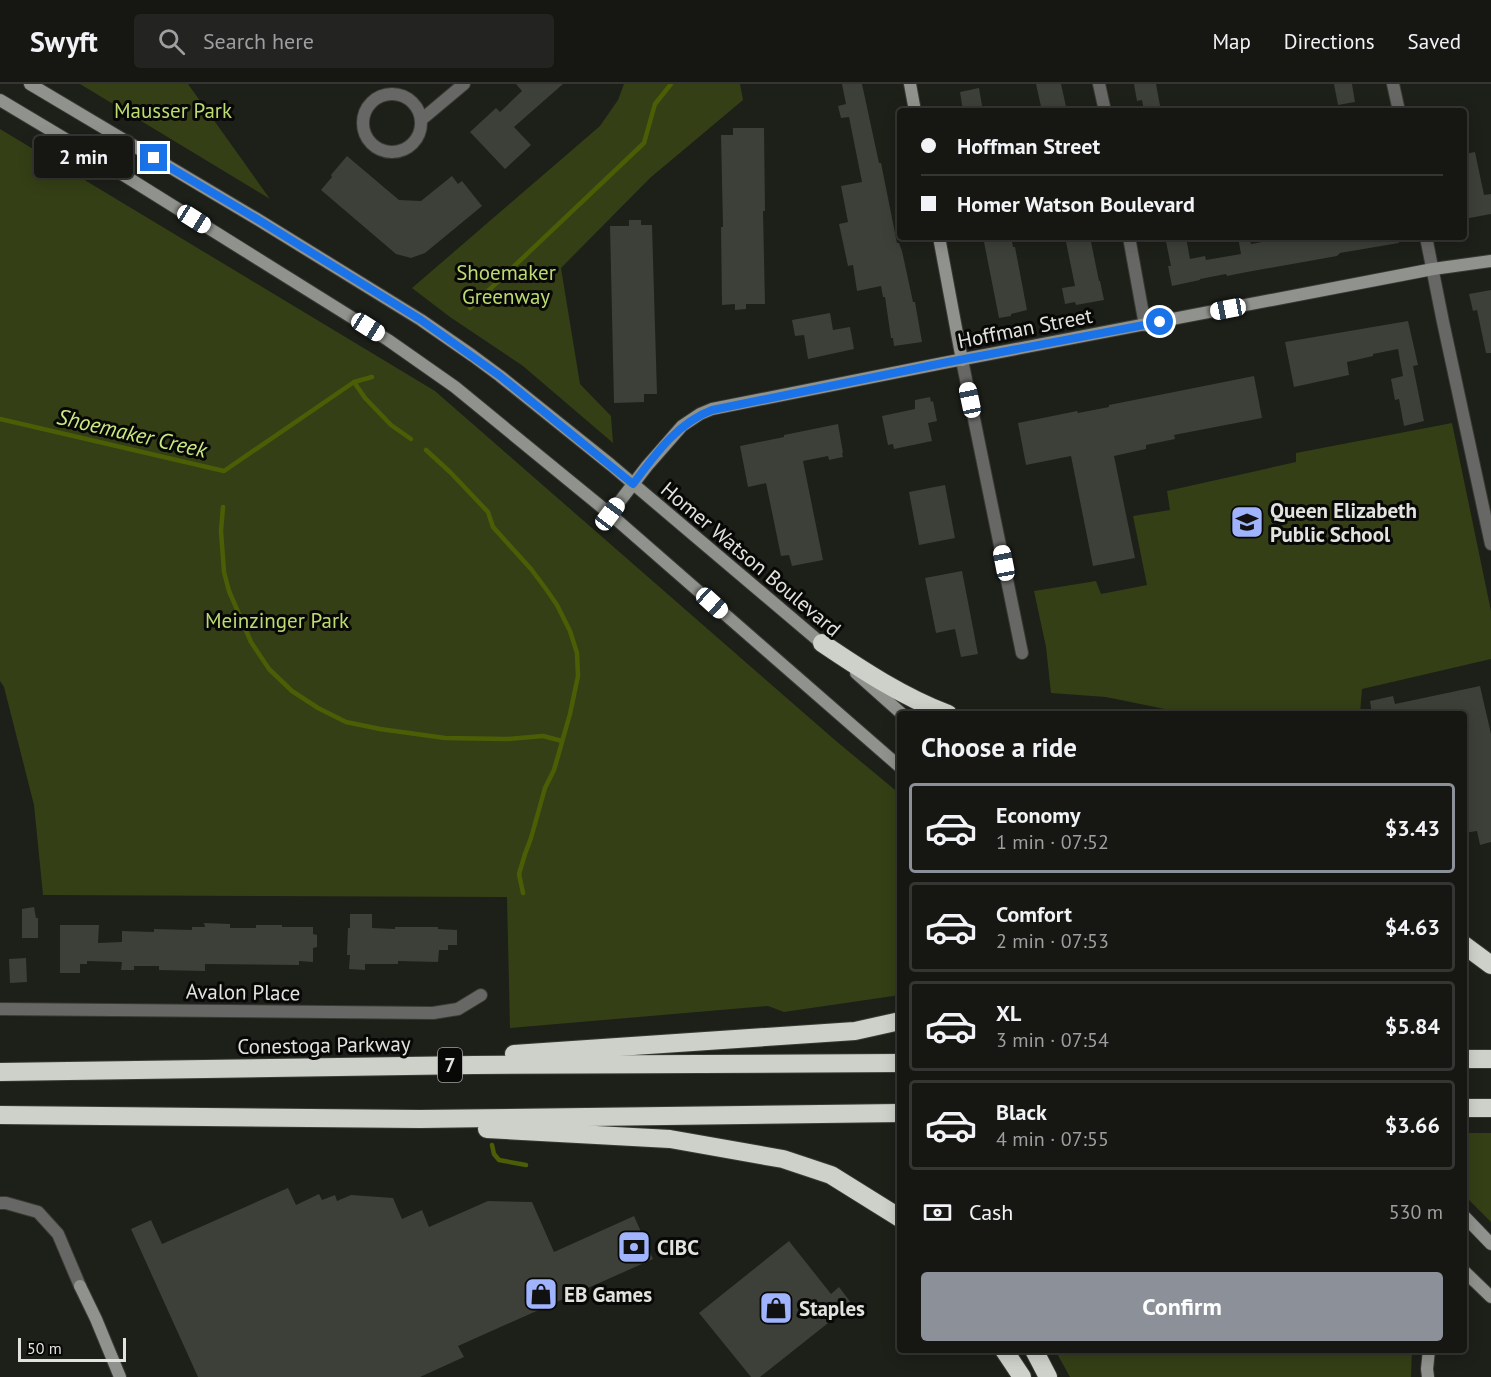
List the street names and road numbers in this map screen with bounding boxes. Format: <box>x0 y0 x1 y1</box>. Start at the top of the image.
street label: Hoffman Street <box>955 302 1095 354</box>
street label: Homer Watson Boulevard <box>655 476 847 642</box>
street label: Avalon Place <box>186 978 300 1006</box>
street label: Conestoga Parkway <box>237 1030 411 1060</box>
road number: 7 <box>438 1048 462 1082</box>

